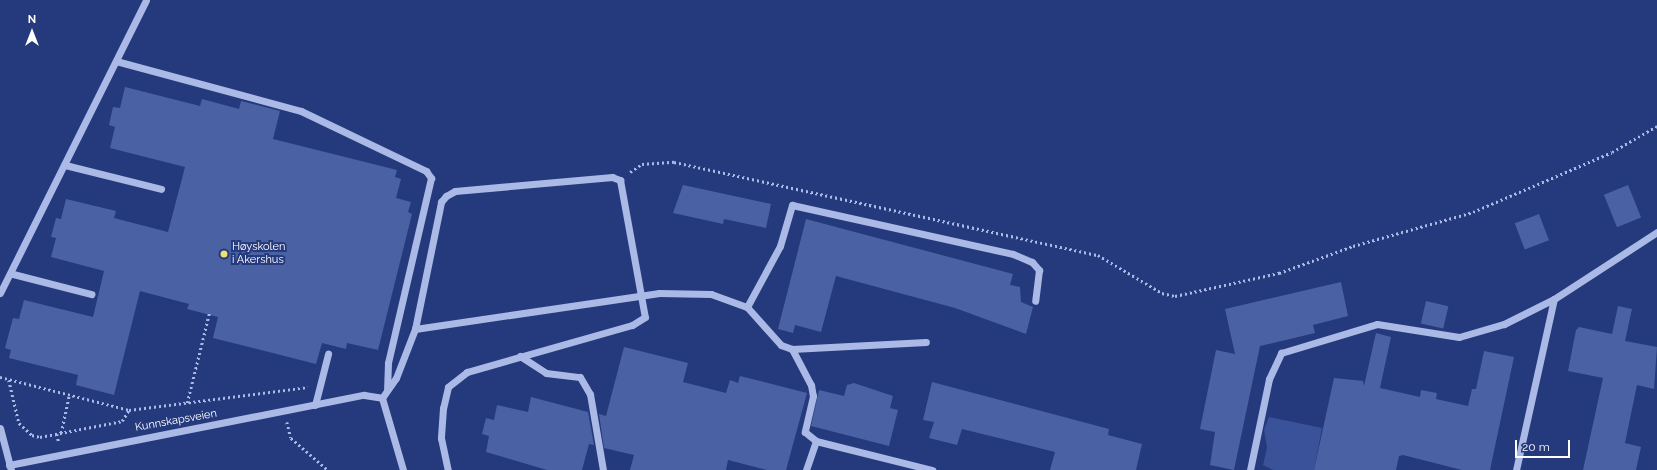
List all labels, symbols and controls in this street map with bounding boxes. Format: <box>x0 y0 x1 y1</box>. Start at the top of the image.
north arrow <box>12 12 52 52</box>
text: N <box>28 13 36 26</box>
place label: Høyskolen i Akershus <box>232 241 285 267</box>
marker: Høyskolen i Akershus <box>219 249 229 259</box>
street label: Kunnskapsveien <box>134 407 218 435</box>
scale bar <box>1517 432 1572 458</box>
text: 20 m <box>1522 440 1550 454</box>

